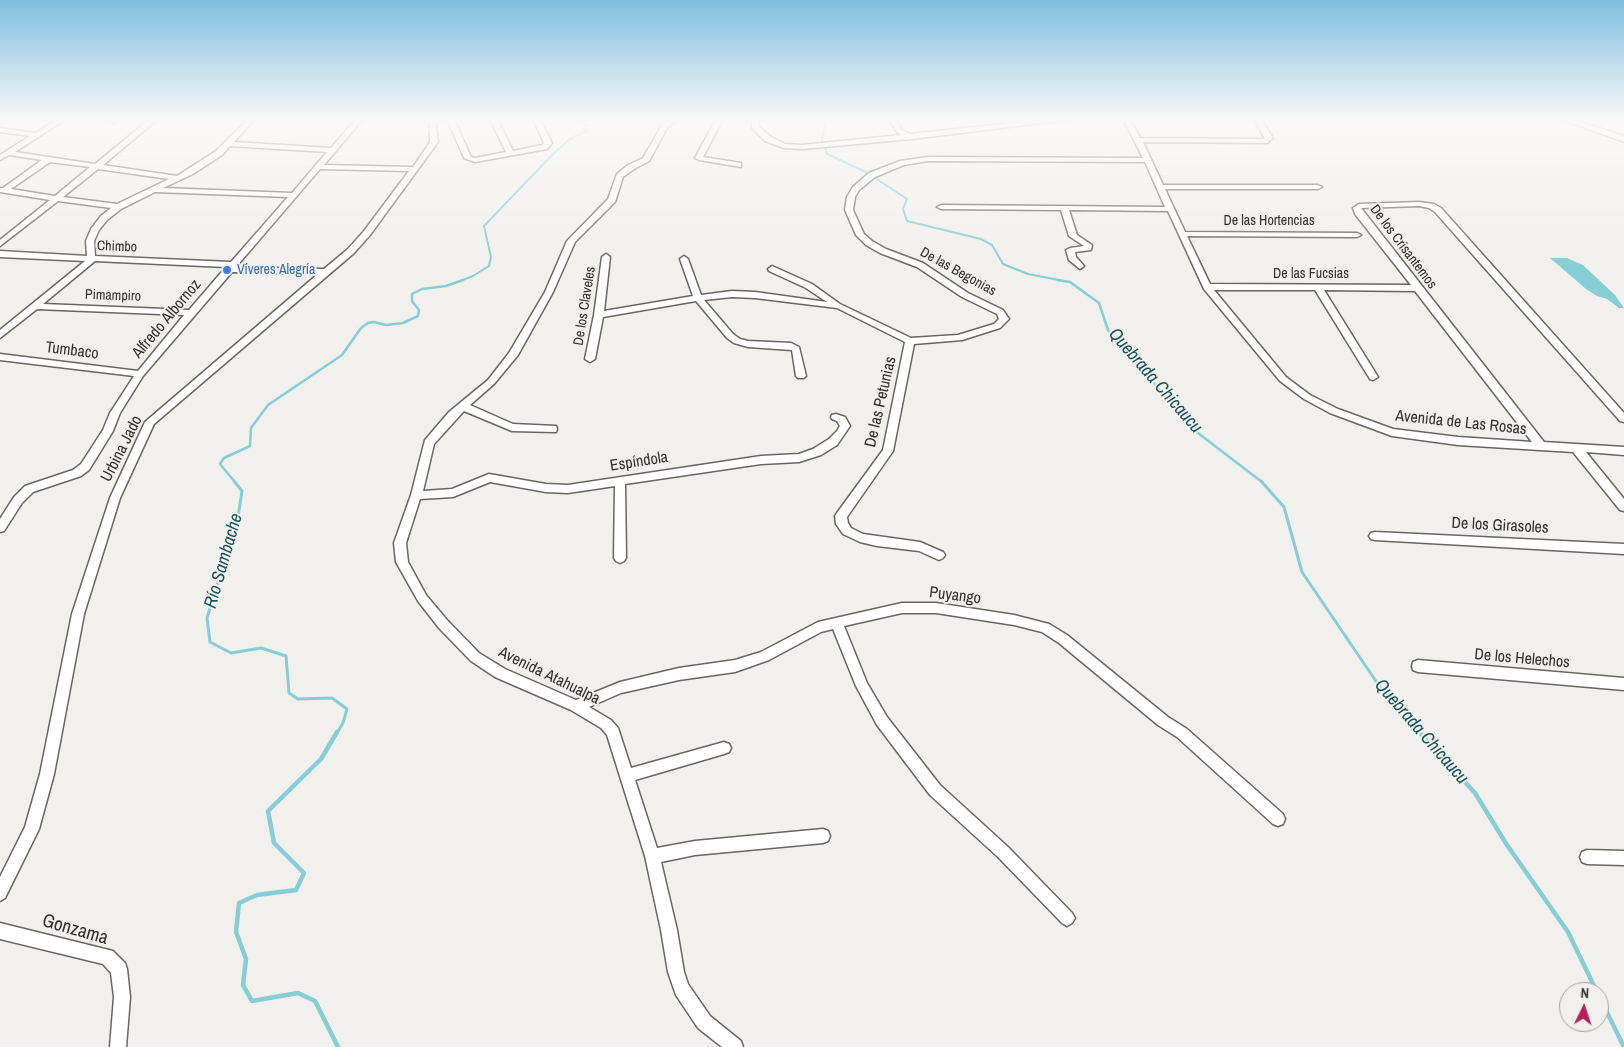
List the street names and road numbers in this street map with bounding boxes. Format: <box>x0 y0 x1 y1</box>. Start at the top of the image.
street label: De los Crisantemos <box>1366 202 1440 292</box>
street label: De las Hortencias <box>1223 213 1315 229</box>
street label: Chimbo <box>97 238 137 256</box>
street label: De las Begonias <box>917 244 999 300</box>
street label: De los Claveles <box>570 265 600 347</box>
street label: De las Fucsias <box>1273 266 1349 282</box>
street label: Alfredo Albornoz <box>128 276 206 362</box>
street label: Pimampiro <box>85 287 141 305</box>
street label: Tumbaco <box>44 338 100 364</box>
street label: De las Petunias <box>861 355 901 449</box>
street label: Avenida de Las Rosas <box>1394 407 1528 439</box>
street label: Urbina Jado <box>97 413 147 485</box>
street label: Espíndola <box>609 448 669 476</box>
street label: De los Girasoles <box>1451 514 1549 538</box>
street label: Puyango <box>928 583 982 609</box>
street label: Avenida Atahualpa <box>495 643 603 709</box>
street label: De los Helechos <box>1474 645 1570 673</box>
street label: Gonzama <box>39 910 111 950</box>

